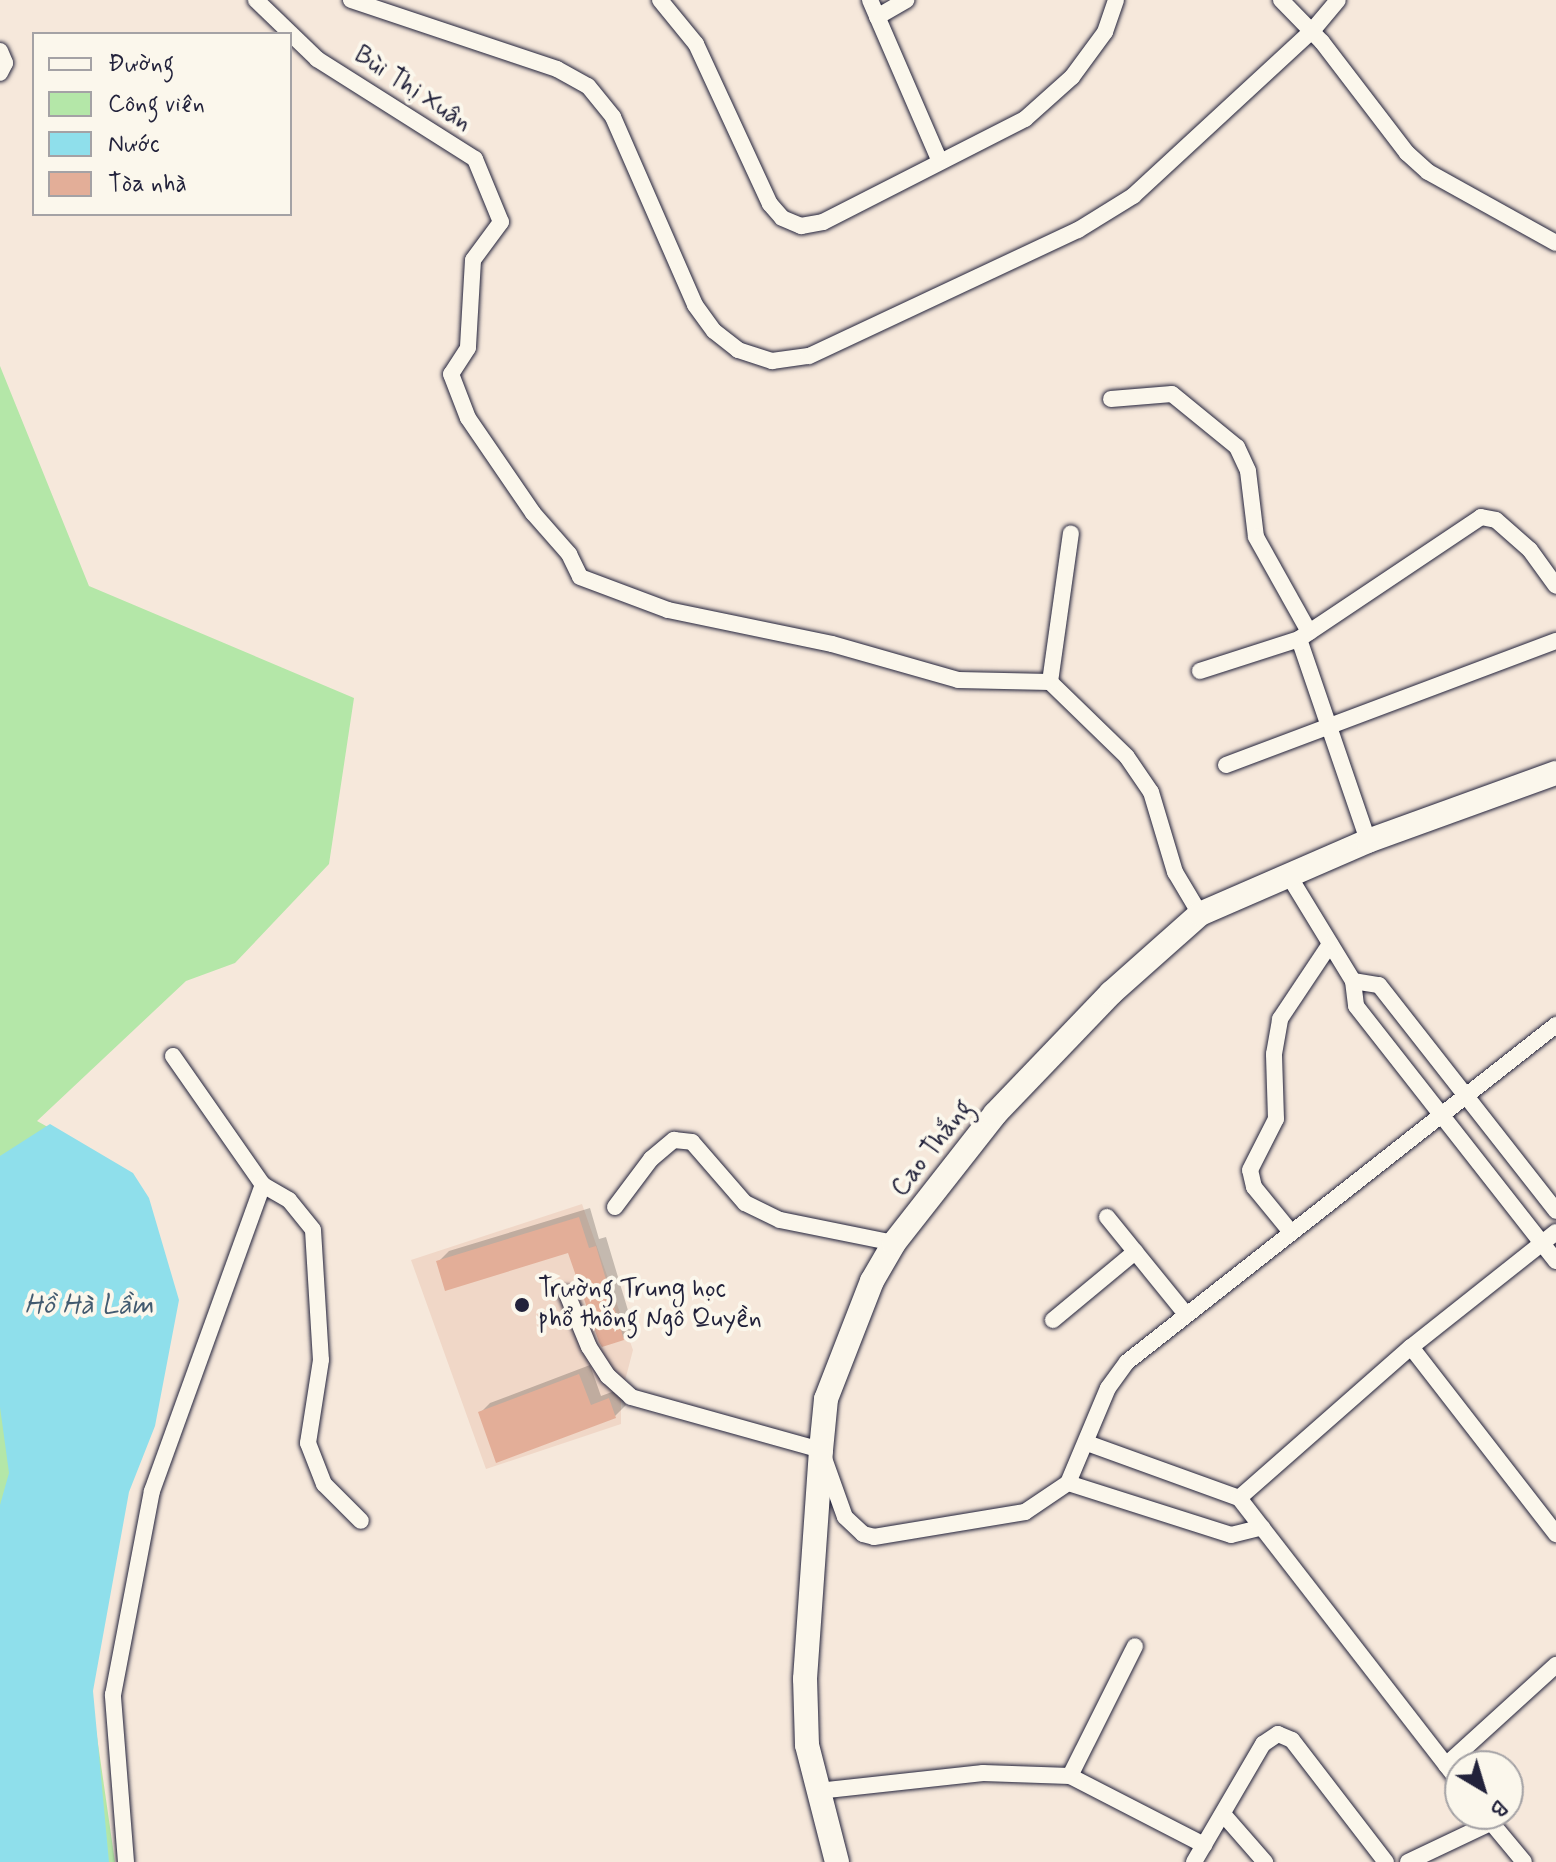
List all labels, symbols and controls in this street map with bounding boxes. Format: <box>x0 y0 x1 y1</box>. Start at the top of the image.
legend <box>32 32 292 216</box>
street label: Bùi Thị Xuân <box>347 40 477 140</box>
text: Đường <box>108 49 174 80</box>
text: Công viên <box>108 89 205 120</box>
text: Nước <box>108 129 160 160</box>
text: Tòa nhà <box>108 169 187 200</box>
street label: Cao Thắng <box>885 1094 981 1204</box>
place label: Trường Trung học phổ thông Ngô Quyền <box>538 1274 763 1336</box>
water label: Hồ Hà Lầm <box>24 1289 154 1323</box>
marker: Trường Trung học phổ thông Ngô Quyền <box>513 1296 531 1314</box>
north arrow <box>1444 1750 1524 1830</box>
text: B <box>1483 1792 1512 1823</box>

